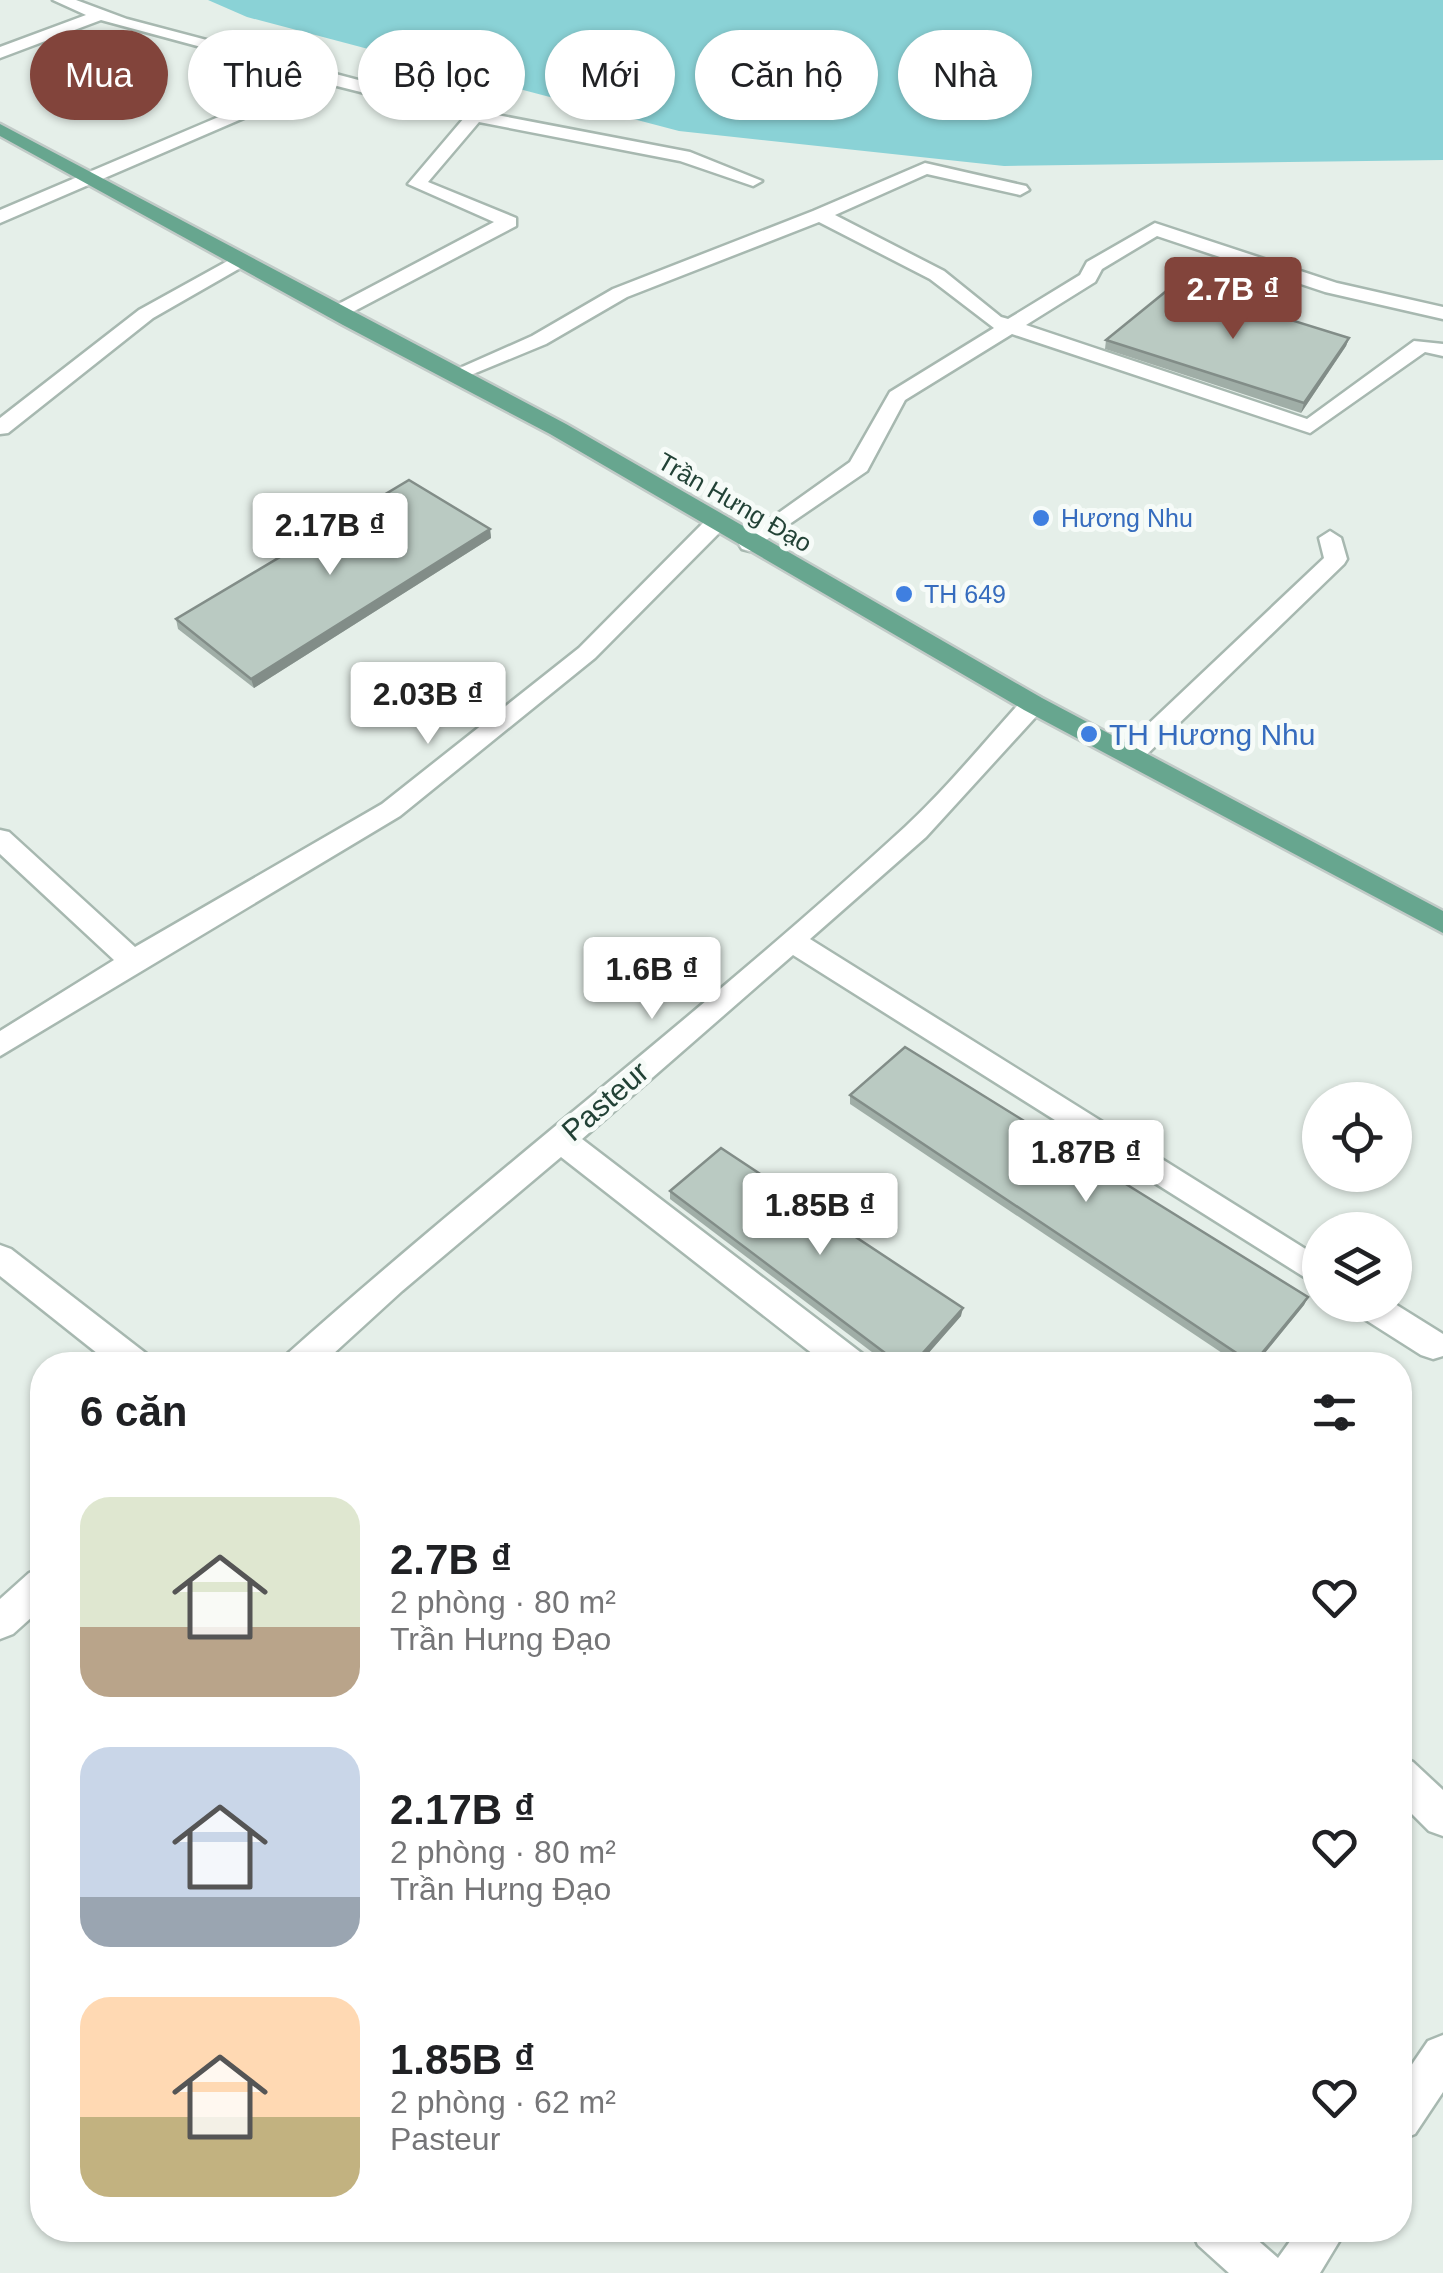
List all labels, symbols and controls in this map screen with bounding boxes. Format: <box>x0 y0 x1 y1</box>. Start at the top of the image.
chip: Mua <box>30 30 168 120</box>
chip: Thuê <box>188 30 338 120</box>
chip: Bộ lọc <box>358 30 525 120</box>
chip: Mới <box>545 30 675 120</box>
chip: Căn hộ <box>695 30 878 120</box>
chip: Nhà <box>898 30 1032 120</box>
pin: 2.7B ₫ <box>1152 257 1314 342</box>
text: 2.7B ₫ <box>1187 271 1279 307</box>
street label: Trần Hưng Đạo <box>653 447 817 557</box>
pin: 2.17B ₫ <box>238 493 422 578</box>
place label: Hương Nhu <box>1061 504 1193 532</box>
text: 2.17B ₫ <box>275 507 385 543</box>
marker: Hương Nhu <box>1030 507 1052 529</box>
place label: TH 649 <box>924 580 1006 608</box>
marker: TH 649 <box>893 583 915 605</box>
pin: 2.03B ₫ <box>336 662 520 747</box>
text: 2.03B ₫ <box>373 676 483 712</box>
place label: TH Hương Nhu <box>1109 718 1315 751</box>
marker: TH Hương Nhu <box>1078 723 1100 745</box>
pin: 1.6B ₫ <box>571 937 733 1022</box>
text: 1.6B ₫ <box>606 951 698 987</box>
street label: Pasteur <box>555 1055 655 1147</box>
map controls <box>1302 1082 1412 1322</box>
button: locate <box>1302 1082 1412 1192</box>
pin: 1.87B ₫ <box>994 1120 1178 1205</box>
text: 1.87B ₫ <box>1031 1134 1141 1170</box>
pin: 1.85B ₫ <box>728 1173 912 1258</box>
text: 1.85B ₫ <box>765 1187 875 1223</box>
button: layers <box>1302 1212 1412 1322</box>
icon: filters <box>1307 1385 1362 1440</box>
text: 6 căn <box>80 1388 187 1435</box>
text: 2.7B ₫ <box>390 1536 512 1583</box>
icon: home <box>160 1537 280 1657</box>
icon: heart <box>1307 1570 1362 1625</box>
text: 2 phòng · 80 m² <box>390 1584 616 1620</box>
text: Trần Hưng Đạo <box>390 1621 611 1657</box>
text: 2.17B ₫ <box>390 1786 535 1833</box>
icon: home <box>160 1787 280 1907</box>
icon: heart <box>1307 1820 1362 1875</box>
text: 2 phòng · 80 m² <box>390 1834 616 1870</box>
text: Trần Hưng Đạo <box>390 1871 611 1907</box>
text: 1.85B ₫ <box>390 2036 535 2083</box>
icon: home <box>160 2037 280 2157</box>
icon: heart <box>1307 2070 1362 2125</box>
text: 2 phòng · 62 m² <box>390 2084 616 2120</box>
text: Pasteur <box>390 2121 500 2157</box>

